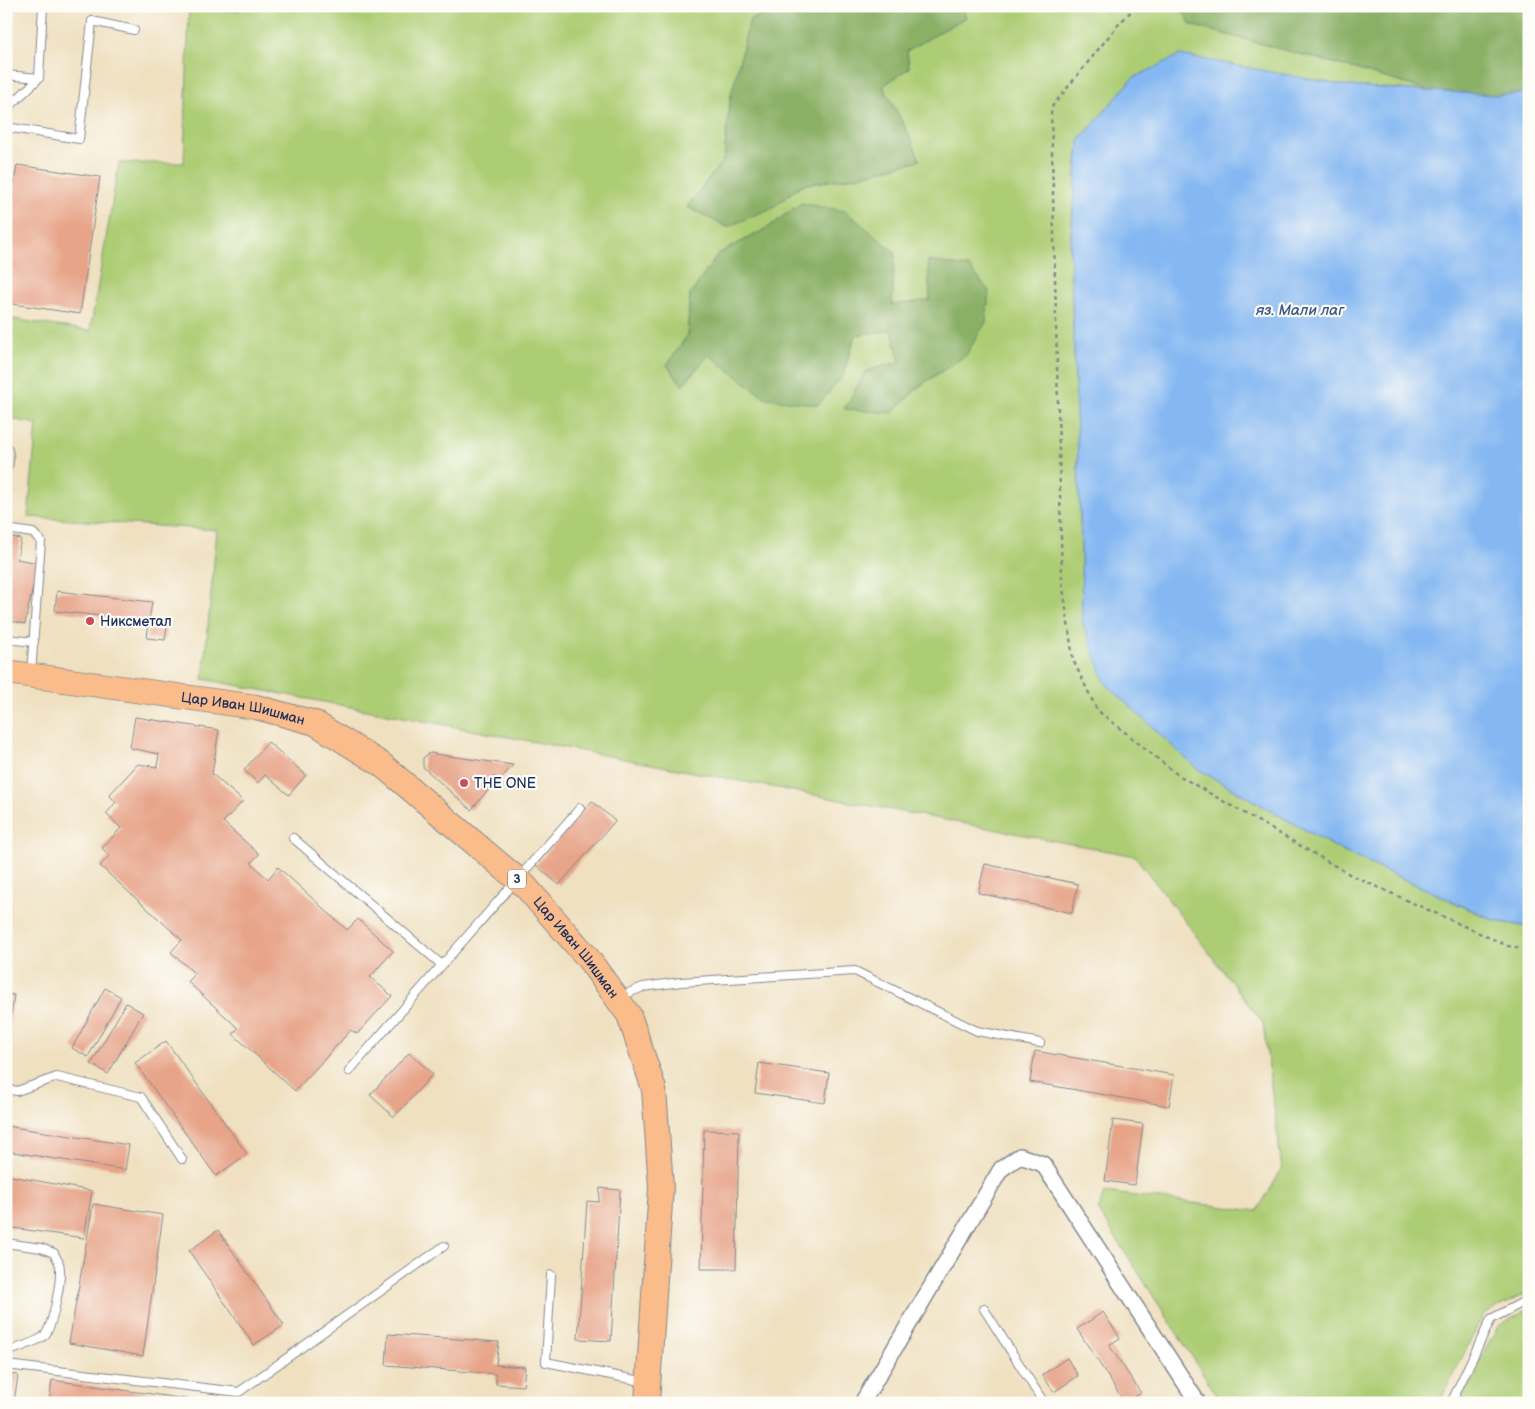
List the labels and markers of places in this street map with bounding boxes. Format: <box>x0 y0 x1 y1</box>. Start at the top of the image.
place label: Никсметал <box>100 613 172 630</box>
marker: Никсметал <box>84 615 96 627</box>
place label: THE ONE <box>474 775 536 792</box>
marker: THE ONE <box>458 777 470 789</box>

